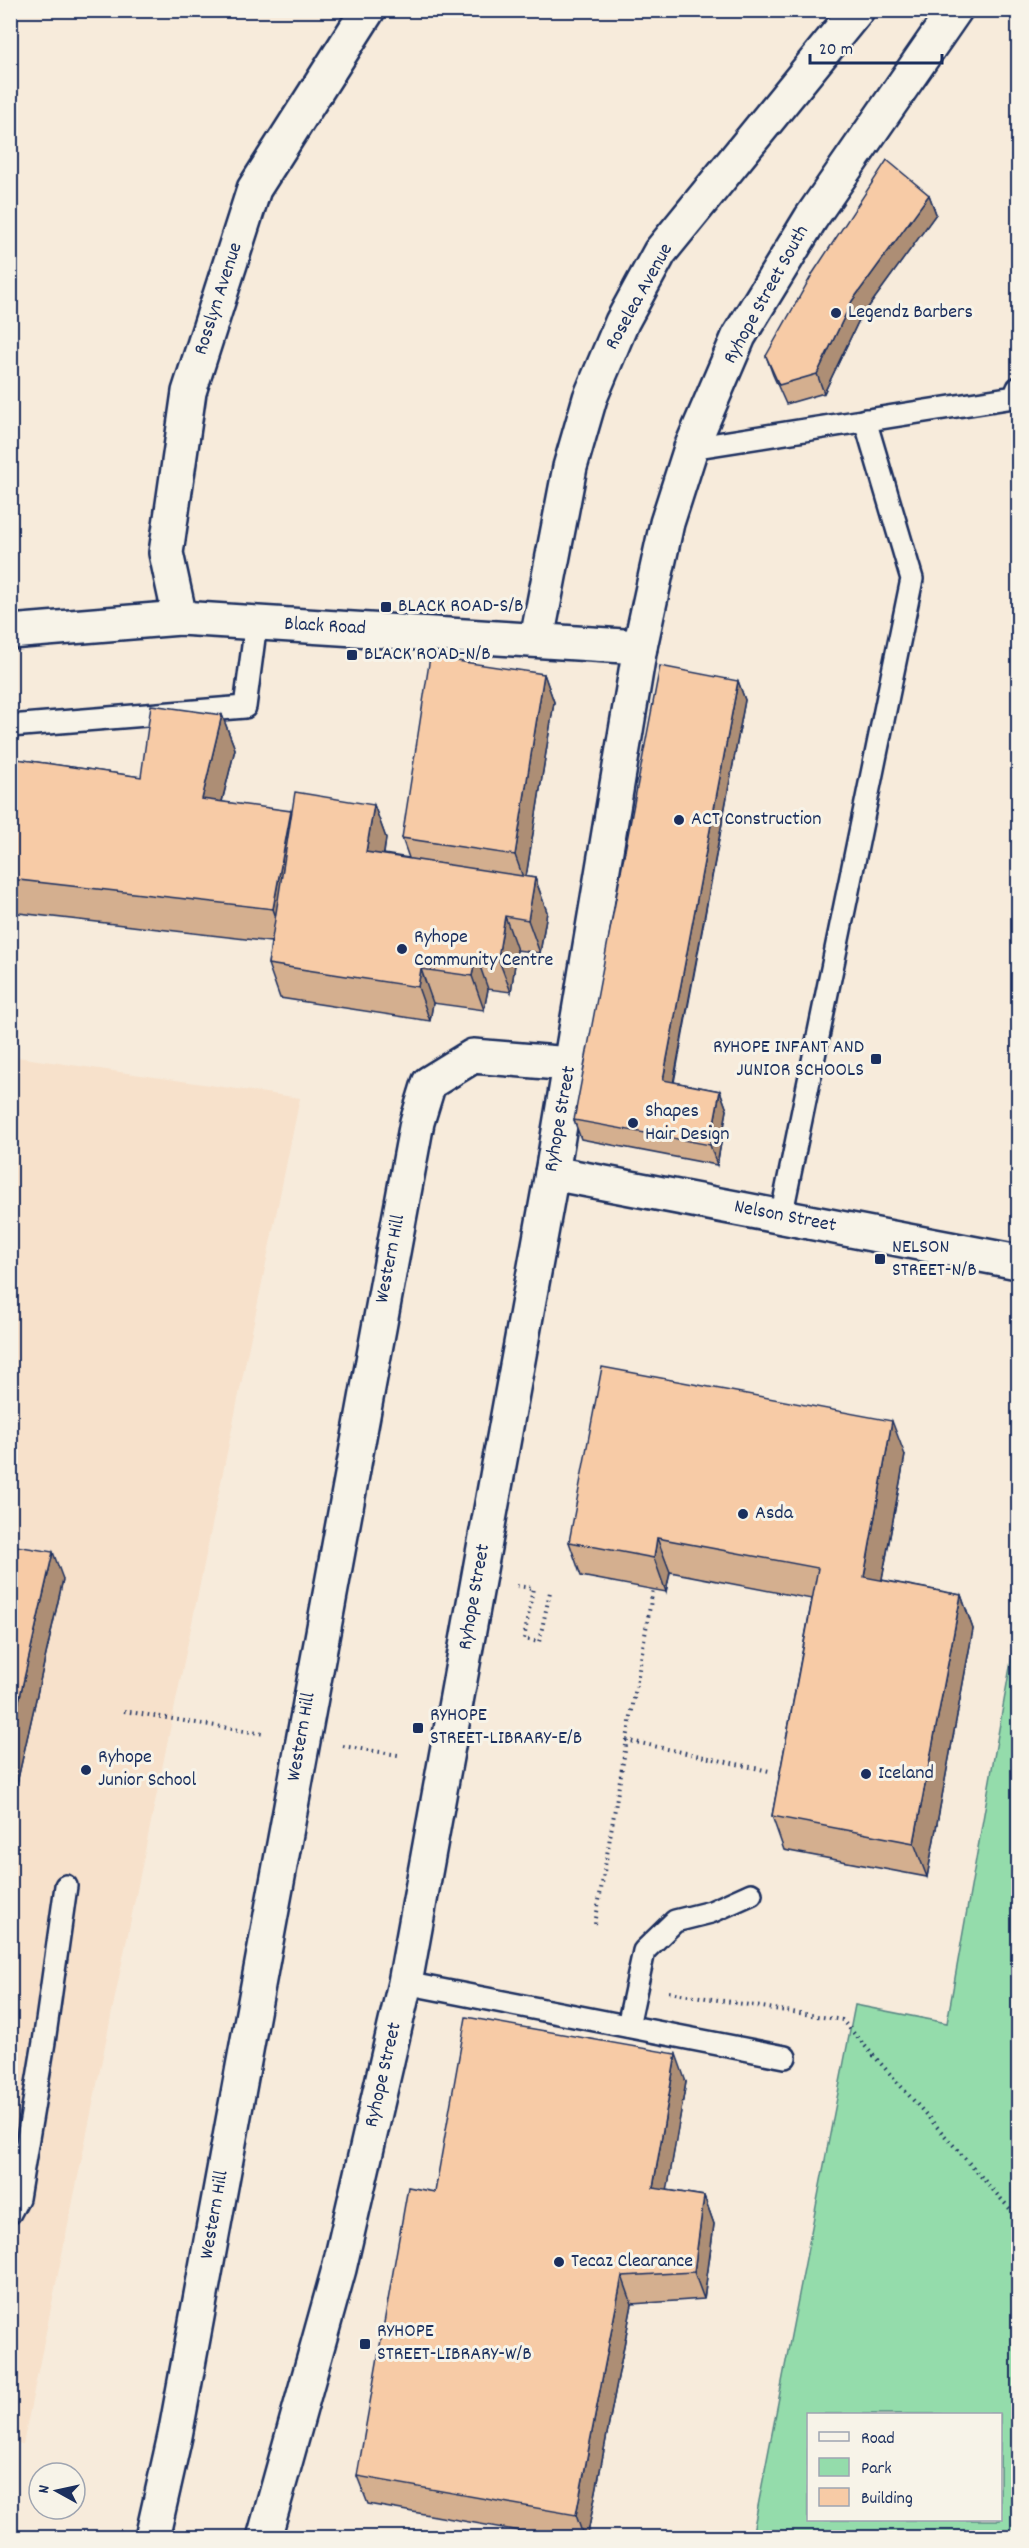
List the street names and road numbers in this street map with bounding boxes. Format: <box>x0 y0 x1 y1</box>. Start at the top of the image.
street label: Ryhope Street South <box>717 221 817 369</box>
street label: Roselea Avenue <box>599 238 681 355</box>
street label: Rosslyn Avenue <box>188 239 250 359</box>
street label: Black Road <box>283 611 367 643</box>
street label: Ryhope Street <box>538 1064 584 1174</box>
street label: Nelson Street <box>732 1193 838 1241</box>
street label: Western Hill <box>369 1212 413 1306</box>
street label: Ryhope Street <box>452 1542 498 1652</box>
street label: Western Hill <box>280 1690 324 1784</box>
street label: Ryhope Street <box>358 2020 410 2130</box>
street label: Western Hill <box>193 2168 237 2262</box>

